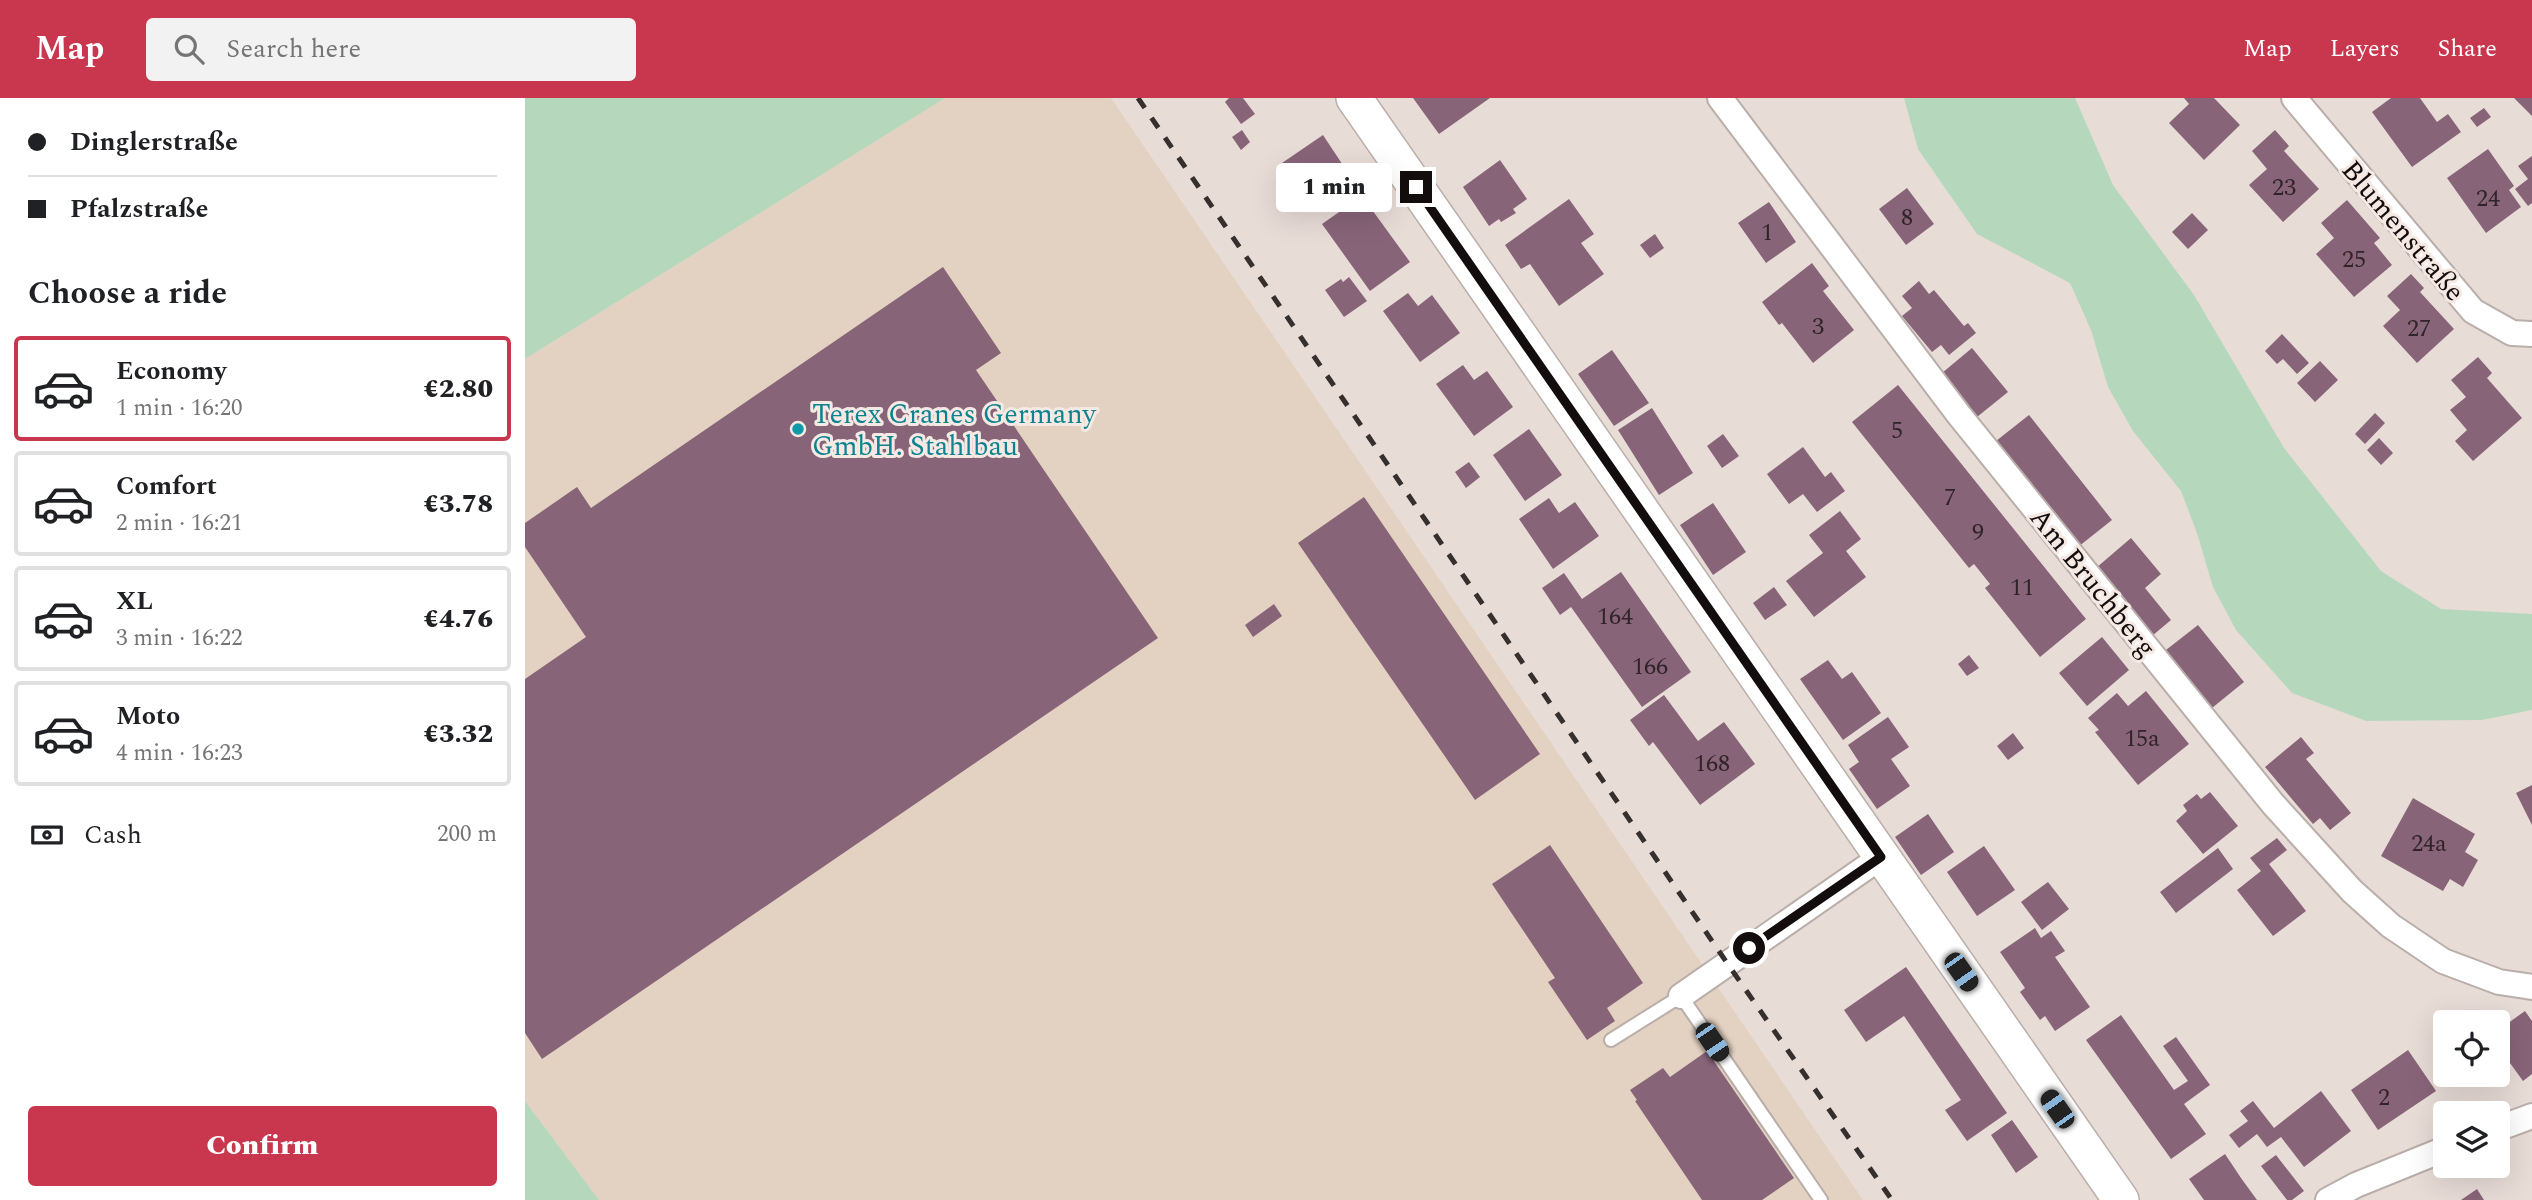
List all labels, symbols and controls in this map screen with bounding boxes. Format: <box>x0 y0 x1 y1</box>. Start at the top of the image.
search box <box>146 18 636 81</box>
text: Map <box>35 24 104 74</box>
text: Search here <box>226 29 361 69</box>
icon: search <box>170 30 208 68</box>
text: Map <box>2243 31 2292 67</box>
text: Layers <box>2330 31 2400 67</box>
text: Share <box>2438 31 2497 67</box>
text: Dinglerstraße <box>70 122 238 162</box>
street label: Blumenstraße <box>2331 151 2475 311</box>
callout: 1 min <box>1276 162 1391 212</box>
text: 1 min <box>1302 170 1366 205</box>
house number: 23 <box>2272 170 2296 206</box>
route end <box>1400 171 1432 203</box>
house number: 24 <box>2476 181 2500 217</box>
text: Pfalzstraße <box>70 189 208 229</box>
house number: 8 <box>1901 200 1913 236</box>
house number: 1 <box>1761 215 1773 251</box>
house number: 25 <box>2342 242 2366 278</box>
text: Choose a ride <box>28 269 227 318</box>
house number: 3 <box>1812 309 1824 345</box>
house number: 27 <box>2407 311 2431 347</box>
text: Economy <box>116 351 226 391</box>
icon: car <box>32 357 95 420</box>
text: €2.80 <box>423 369 493 409</box>
text: 1 min · 16:20 <box>116 391 243 426</box>
place label: Terex Cranes Germany GmbH. Stahlbau <box>812 393 1097 468</box>
house number: 5 <box>1891 413 1903 449</box>
marker: Terex Cranes Germany GmbH. Stahlbau <box>790 421 806 437</box>
text: Comfort <box>116 466 217 506</box>
icon: car <box>32 472 95 535</box>
house number: 7 <box>1944 480 1956 516</box>
text: €3.78 <box>423 484 493 524</box>
street label: Am Bruchberg <box>2019 498 2167 667</box>
text: 2 min · 16:21 <box>116 506 243 541</box>
house number: 9 <box>1972 515 1984 551</box>
house number: 11 <box>2010 570 2034 606</box>
text: XL <box>116 581 153 621</box>
icon: car <box>32 587 95 650</box>
text: €4.76 <box>423 599 493 639</box>
house number: 164 <box>1597 599 1633 635</box>
text: 3 min · 16:22 <box>116 621 243 656</box>
house number: 166 <box>1632 649 1668 685</box>
text: Moto <box>116 696 180 736</box>
icon: car <box>32 702 95 765</box>
text: €3.32 <box>423 714 493 754</box>
house number: 15a <box>2124 721 2160 757</box>
text: 4 min · 16:23 <box>116 736 243 771</box>
house number: 168 <box>1694 746 1730 782</box>
text: Cash <box>84 815 142 855</box>
icon: cash <box>28 816 66 854</box>
text: 200 m <box>437 817 497 852</box>
house number: 24a <box>2411 826 2447 862</box>
route start <box>1733 932 1765 964</box>
car <box>1941 949 1982 995</box>
map controls <box>2433 1010 2510 1178</box>
button: locate <box>2433 1010 2510 1087</box>
car <box>1692 1019 1733 1065</box>
house number: 2 <box>2378 1080 2390 1116</box>
car <box>2037 1086 2078 1132</box>
button: layers <box>2433 1101 2510 1178</box>
button: Confirm <box>28 1106 497 1186</box>

